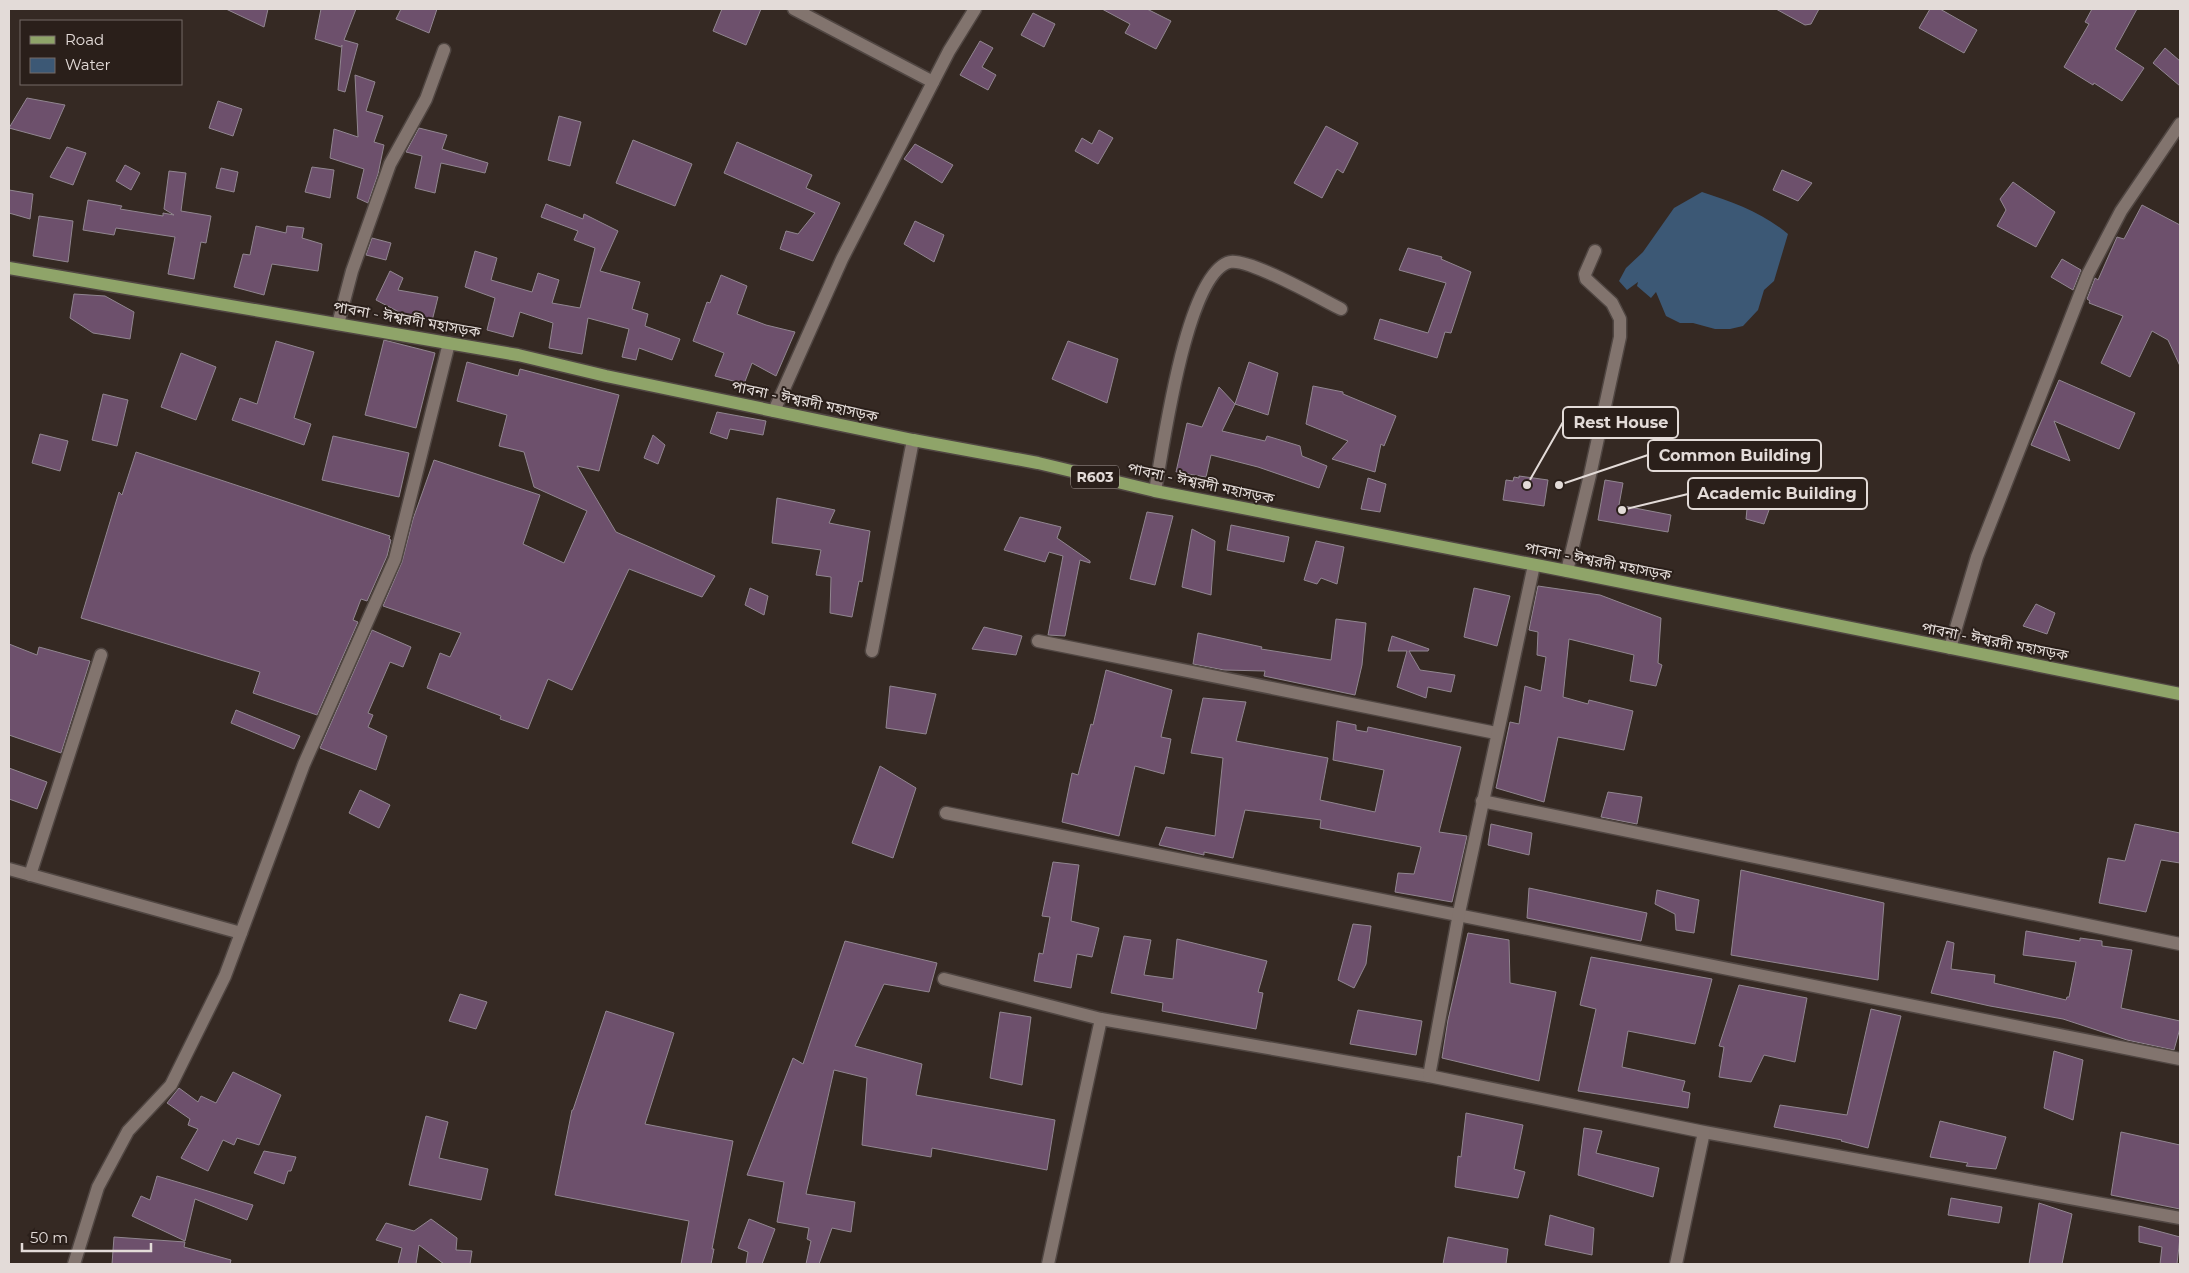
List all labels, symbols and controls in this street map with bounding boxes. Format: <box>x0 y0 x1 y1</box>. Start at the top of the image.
legend <box>20 20 182 85</box>
text: Road <box>65 30 104 49</box>
text: Water <box>65 55 111 74</box>
street label: পাবনা - ঈশ্বরদী মহাসড়ক <box>332 297 483 341</box>
street label: পাবনা - ঈশ্বরদী মহাসড়ক <box>730 376 881 426</box>
callout: Rest House <box>1563 407 1678 438</box>
text: Rest House <box>1574 413 1668 432</box>
callout: Common Building <box>1648 440 1821 471</box>
text: Common Building <box>1659 446 1811 465</box>
street label: পাবনা - ঈশ্বরদী মহাসড়ক <box>1126 458 1277 508</box>
road number: R603 <box>1071 466 1119 488</box>
callout: Academic Building <box>1688 478 1867 509</box>
text: Academic Building <box>1696 484 1857 503</box>
street label: পাবনা - ঈশ্বরদী মহাসড়ক <box>1523 537 1674 585</box>
street label: পাবনা - ঈশ্বরদী মহাসড়ক <box>1920 617 2071 665</box>
scale bar <box>22 1220 151 1252</box>
text: 50 m <box>30 1228 68 1247</box>

